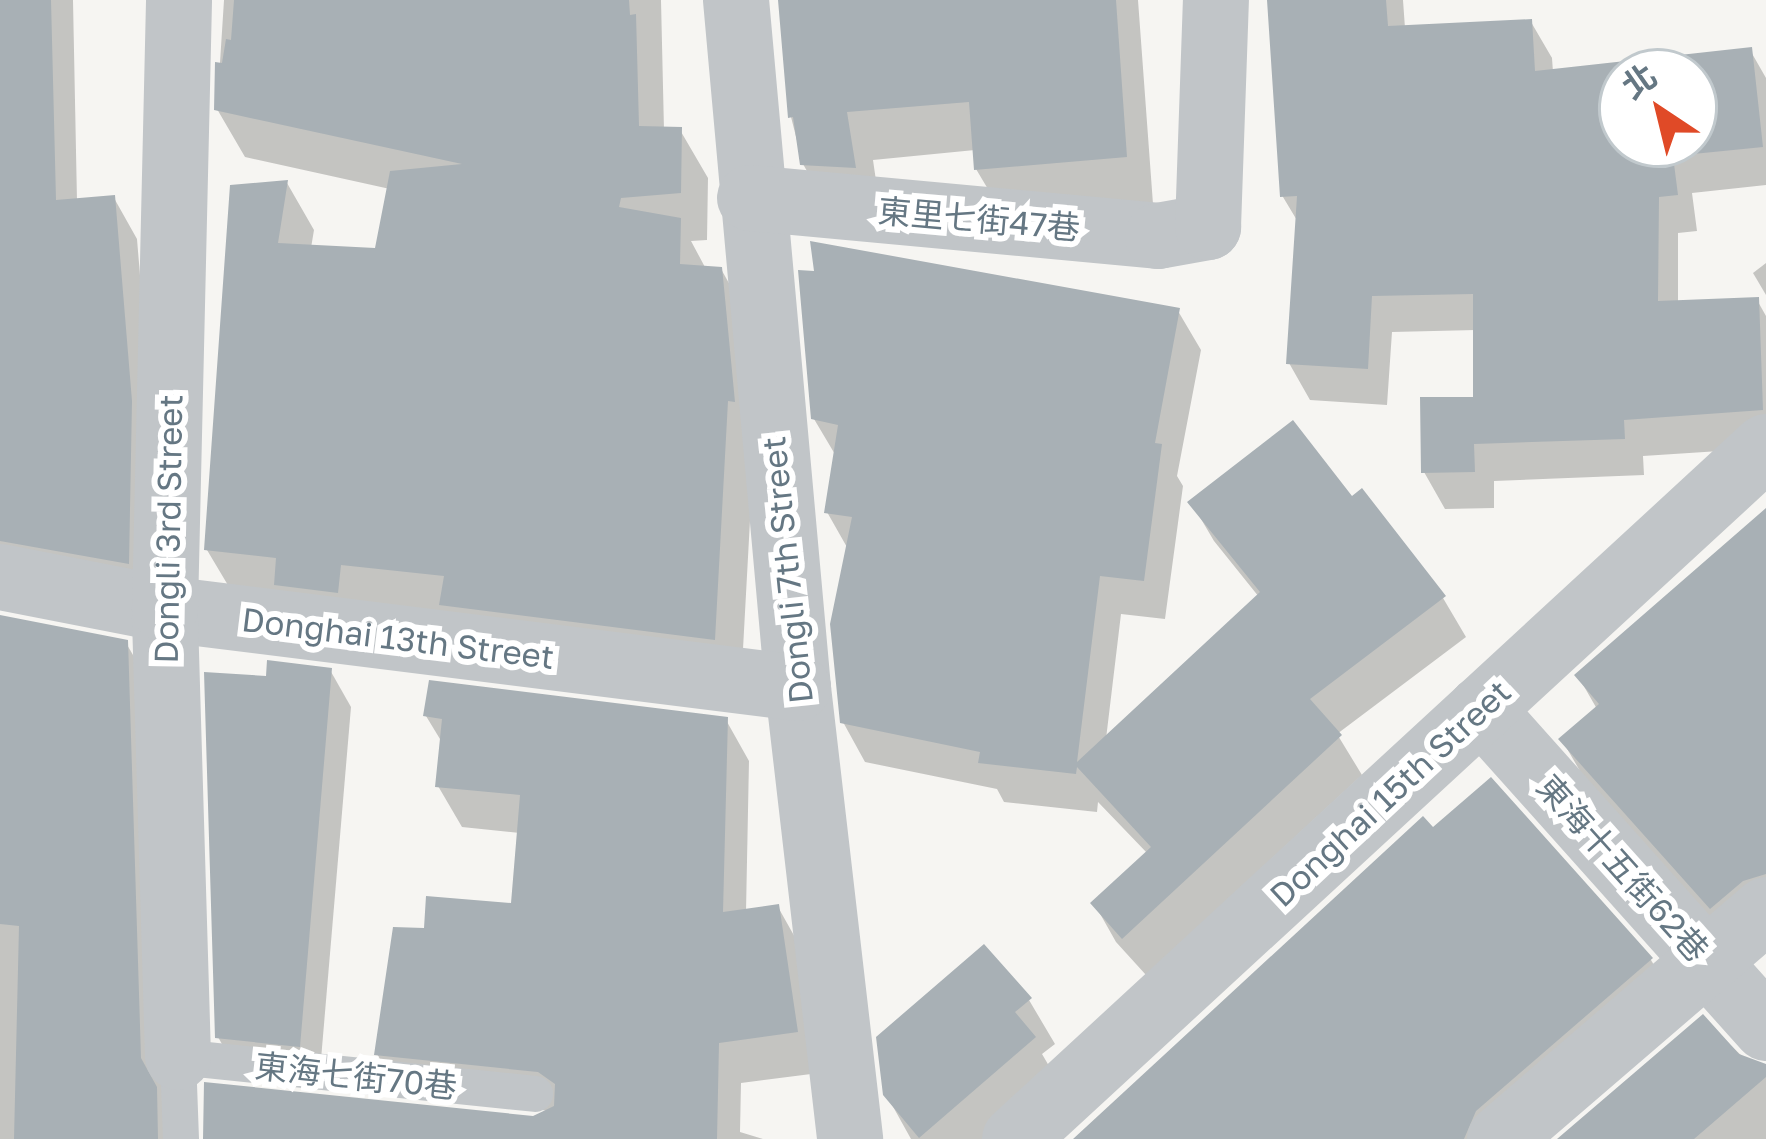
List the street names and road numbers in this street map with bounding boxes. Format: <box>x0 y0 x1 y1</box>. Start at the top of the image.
street label: 東里七街47巷 <box>876 190 1082 248</box>
street label: Dongli 3rd Street <box>146 394 190 664</box>
street label: Dongli 7th Street <box>753 435 821 705</box>
street label: Donghai 13th Street <box>240 599 556 677</box>
street label: Donghai 15th Street <box>1262 671 1518 915</box>
street label: 東海十五街62巷 <box>1529 767 1717 969</box>
street label: 東海七街70巷 <box>253 1046 459 1106</box>

